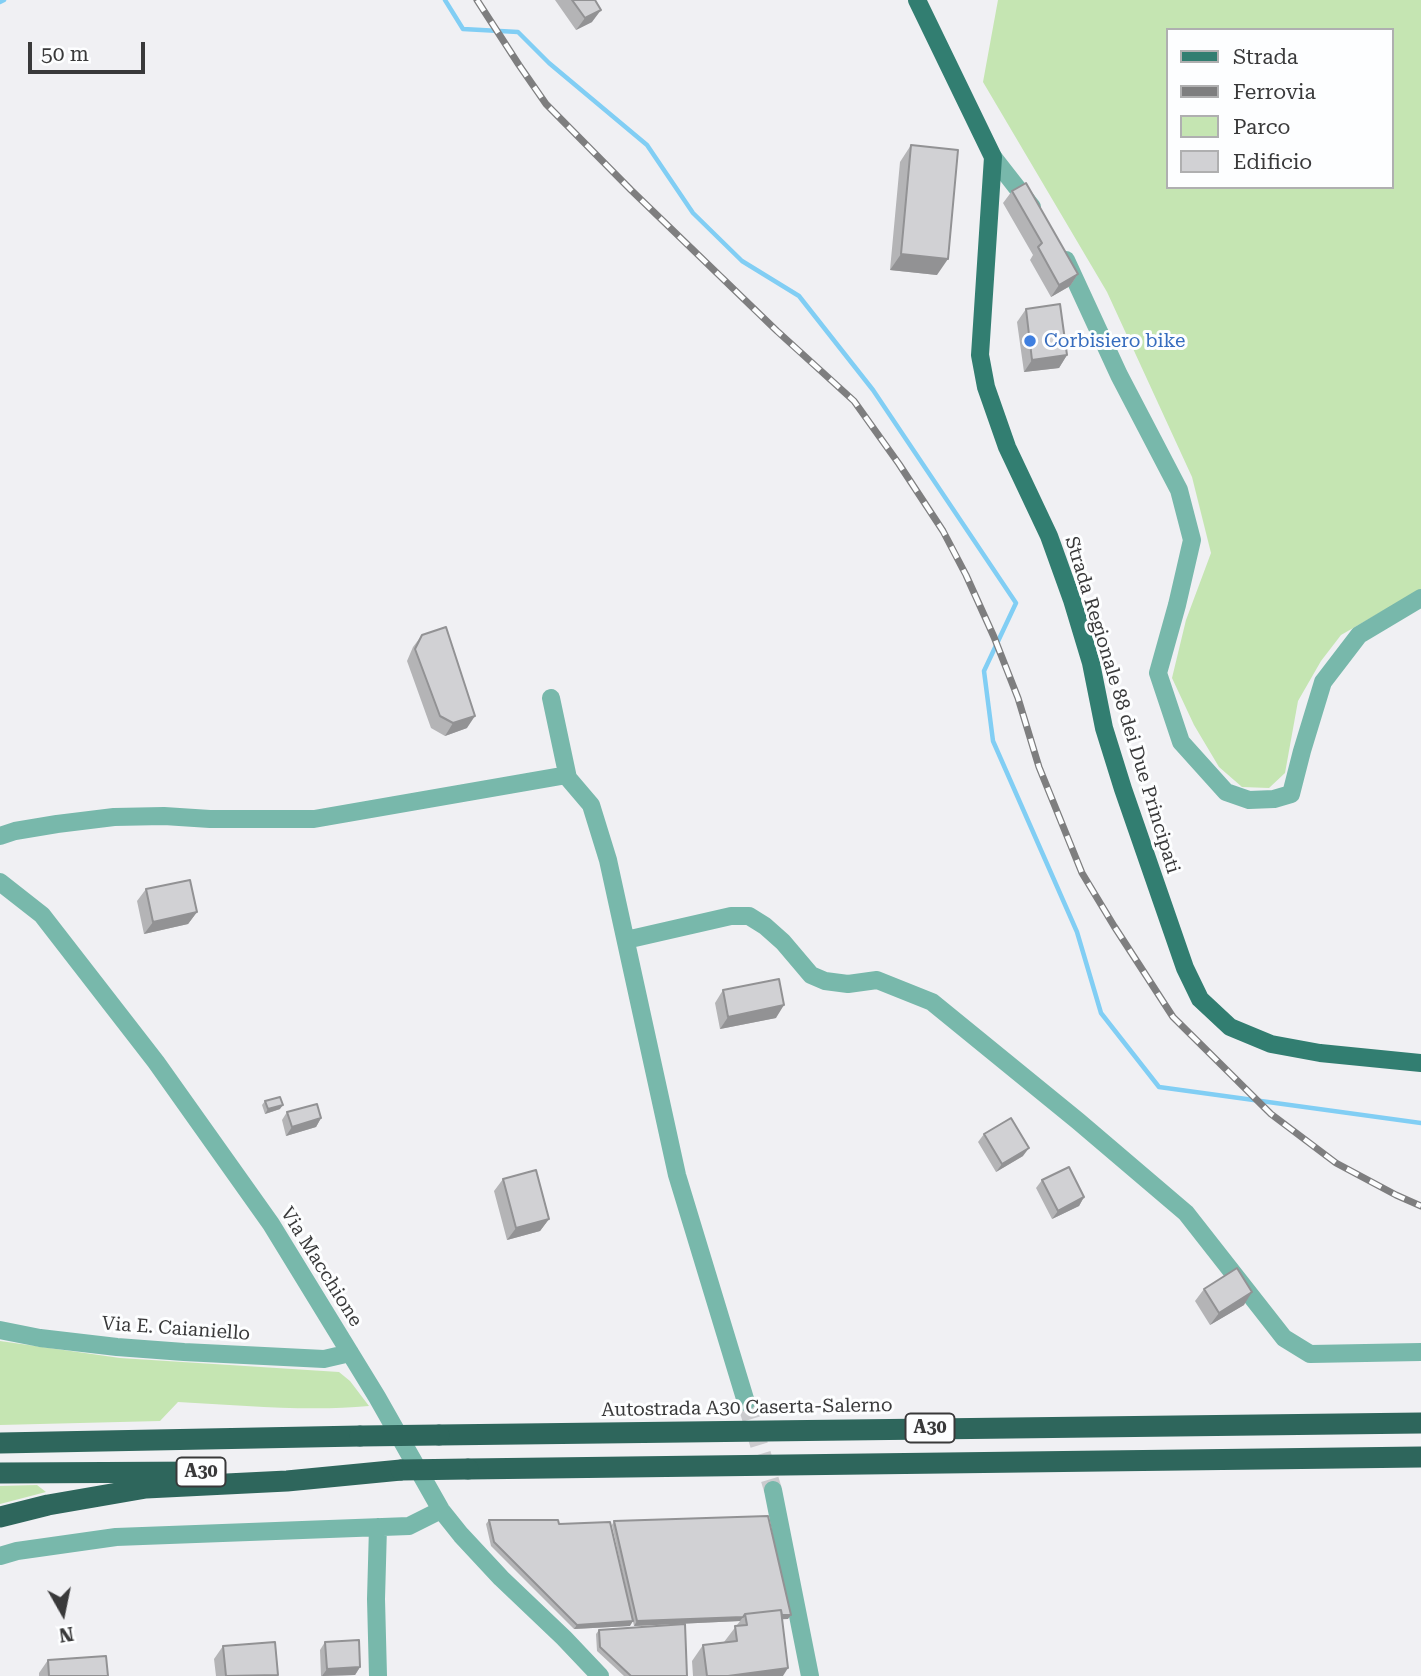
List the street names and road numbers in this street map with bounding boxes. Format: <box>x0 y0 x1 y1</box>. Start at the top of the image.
street label: Strada Regionale 88 dei Due Principati <box>1060 534 1184 876</box>
street label: Via Macchione <box>275 1203 367 1331</box>
street label: Via E. Caianiello <box>101 1312 251 1346</box>
street label: Autostrada A30 Caserta-Salerno <box>601 1394 893 1422</box>
road number: A30 <box>906 1414 954 1442</box>
road number: A30 <box>176 1457 226 1486</box>

